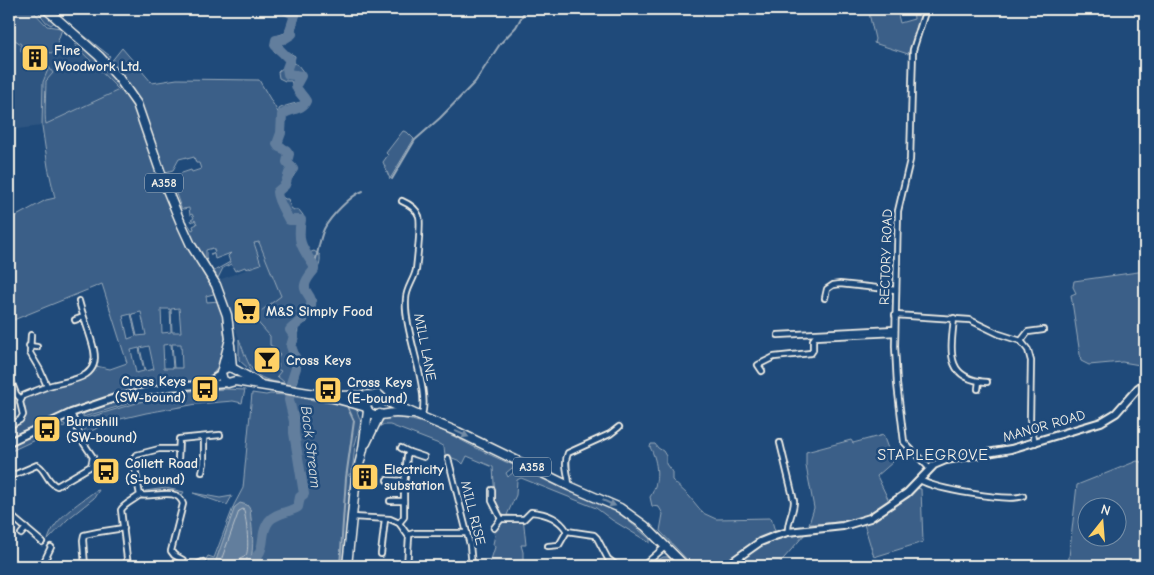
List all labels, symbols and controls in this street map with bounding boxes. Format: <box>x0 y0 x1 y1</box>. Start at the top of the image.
place label: Fine Woodwork Ltd. <box>54 42 142 75</box>
building icon: Fine Woodwork Ltd. <box>20 43 50 73</box>
road number: A358 <box>145 174 183 192</box>
street label: RECTORY ROAD <box>876 208 896 305</box>
supermarket icon: M&S Simply Food <box>232 296 262 326</box>
place label: M&S Simply Food <box>266 303 373 320</box>
street label: MILL LANE <box>410 312 440 382</box>
bar icon: Cross Keys <box>252 345 282 375</box>
place label: Cross Keys <box>286 352 351 369</box>
place label: Cross Keys (SW-bound) <box>115 373 186 406</box>
bus stop icon: Cross Keys (SW-bound) <box>190 374 220 404</box>
place label: Cross Keys (E-bound) <box>347 374 412 407</box>
bus stop icon: Cross Keys (E-bound) <box>313 375 343 405</box>
water label: Back Stream <box>297 405 325 489</box>
street label: MANOR ROAD <box>1001 406 1088 446</box>
place label: Burnshill (SW-bound) <box>66 413 137 446</box>
bus stop icon: Burnshill (SW-bound) <box>32 414 62 444</box>
one-way arrow <box>455 430 469 438</box>
district label: STAPLEGROVE <box>877 446 989 464</box>
place label: Collett Road (S-bound) <box>125 455 198 488</box>
bus stop icon: Collett Road (S-bound) <box>91 456 121 486</box>
road number: A358 <box>513 458 551 477</box>
place label: Electricity substation <box>384 461 445 494</box>
building icon: Electricity substation <box>350 462 380 492</box>
street label: MILL RISE <box>457 479 489 547</box>
north arrow <box>1076 498 1126 548</box>
one-way arrow <box>602 499 616 507</box>
text: N <box>1099 501 1113 520</box>

